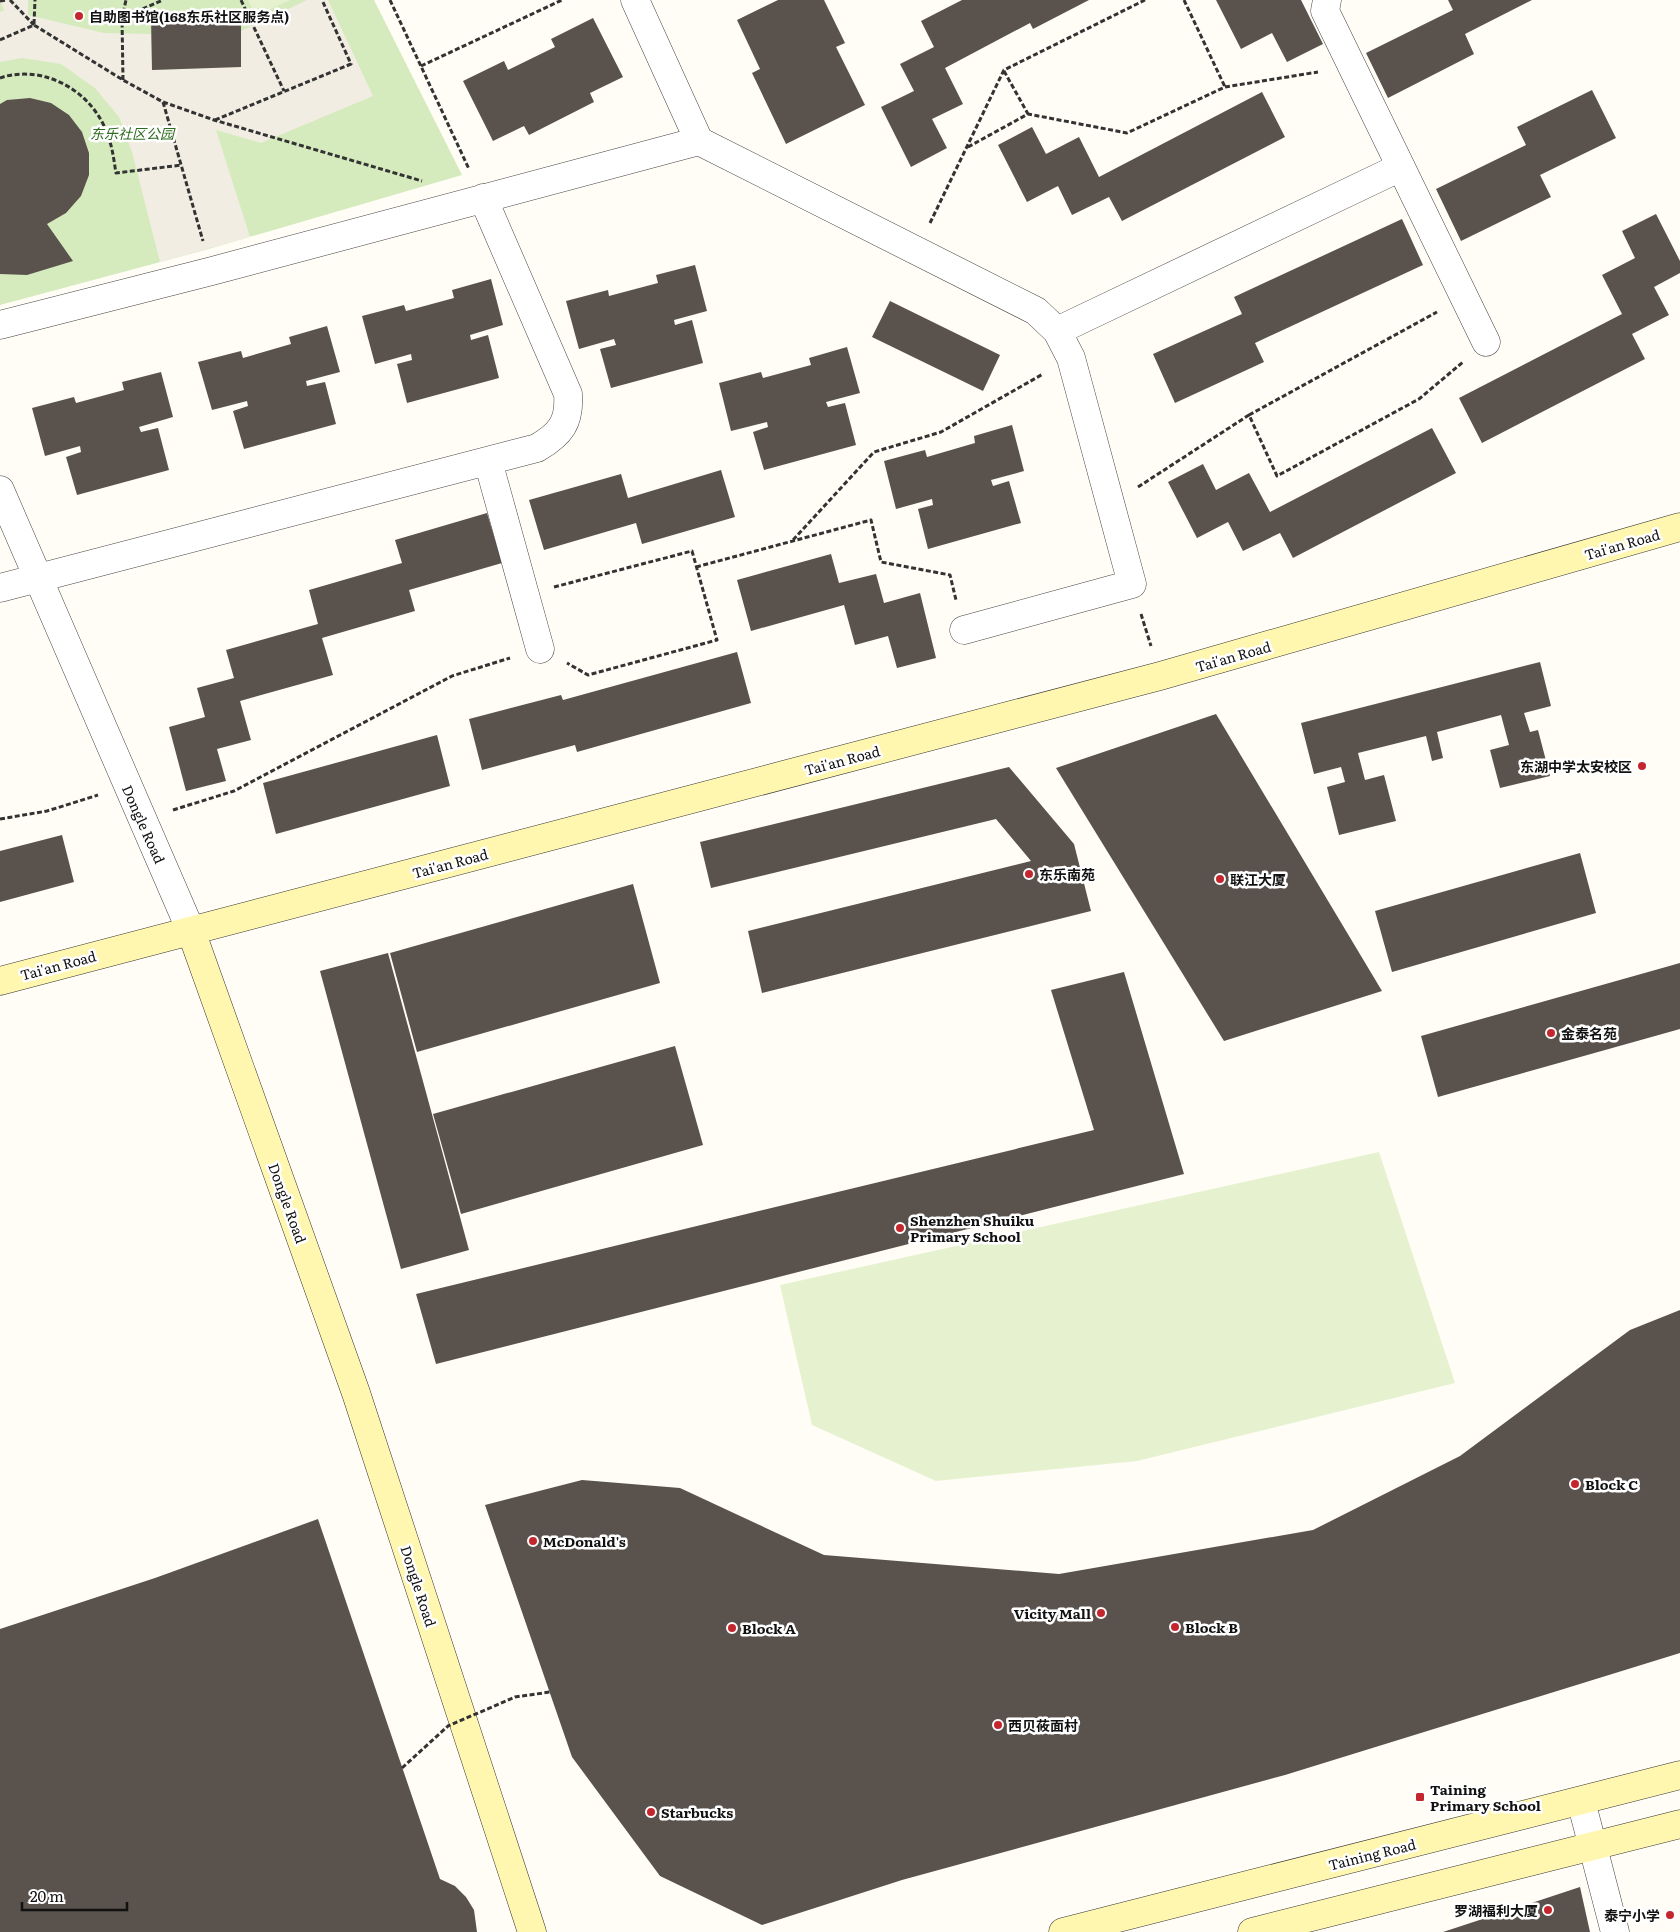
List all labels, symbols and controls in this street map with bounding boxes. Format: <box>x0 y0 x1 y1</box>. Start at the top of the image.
place label: 自助图书馆(168东乐社区服务点) <box>89 6 289 26</box>
marker: 自助图书馆(168东乐社区服务点) <box>73 10 85 22</box>
park label: 东乐社区公园 <box>90 123 176 143</box>
street label: Tai'an Road <box>1582 524 1663 564</box>
street label: Tai'an Road <box>1193 636 1274 676</box>
street label: Tai'an Road <box>802 740 883 780</box>
place label: 东湖中学太安校区 <box>1520 756 1632 776</box>
marker: 东湖中学太安校区 <box>1636 760 1648 772</box>
street label: Dongle Road <box>118 781 170 867</box>
street label: Tai'an Road <box>410 843 491 883</box>
place label: 东乐南苑 <box>1039 864 1095 884</box>
marker: 东乐南苑 <box>1023 868 1035 880</box>
place label: 联江大厦 <box>1230 869 1286 889</box>
marker: 联江大厦 <box>1214 873 1226 885</box>
street label: Tai'an Road <box>18 945 99 985</box>
place label: 金泰名苑 <box>1561 1023 1617 1043</box>
marker: 金泰名苑 <box>1545 1027 1557 1039</box>
street label: Dongle Road <box>264 1160 312 1246</box>
place label: Shenzhen Shuiku Primary School <box>910 1210 1035 1246</box>
marker: Shenzhen Shuiku Primary School <box>894 1222 906 1234</box>
place label: Block C <box>1585 1474 1638 1494</box>
marker: Block C <box>1569 1478 1581 1490</box>
place label: McDonald's <box>543 1531 626 1551</box>
marker: McDonald's <box>527 1535 539 1547</box>
street label: Dongle Road <box>396 1543 442 1630</box>
place label: Vicity Mall <box>1014 1603 1091 1623</box>
marker: Vicity Mall <box>1095 1607 1107 1619</box>
place label: Block B <box>1185 1617 1238 1637</box>
place label: Block A <box>742 1618 796 1638</box>
marker: Block B <box>1169 1621 1181 1633</box>
marker: Block A <box>726 1622 738 1634</box>
place label: 西贝莜面村 <box>1008 1715 1078 1735</box>
marker: 西贝莜面村 <box>992 1719 1004 1731</box>
place label: Taining Primary School <box>1430 1779 1541 1815</box>
marker: Taining Primary School <box>1414 1791 1426 1803</box>
place label: Starbucks <box>661 1802 733 1822</box>
marker: Starbucks <box>645 1806 657 1818</box>
street label: Taining Road <box>1326 1833 1418 1875</box>
scale bar <box>22 1880 128 1912</box>
text: 20 m <box>30 1884 64 1907</box>
place label: 罗湖福利大厦 <box>1454 1900 1538 1920</box>
marker: 罗湖福利大厦 <box>1542 1904 1554 1916</box>
place label: 泰宁小学 <box>1604 1905 1660 1925</box>
marker: 泰宁小学 <box>1664 1909 1676 1921</box>

